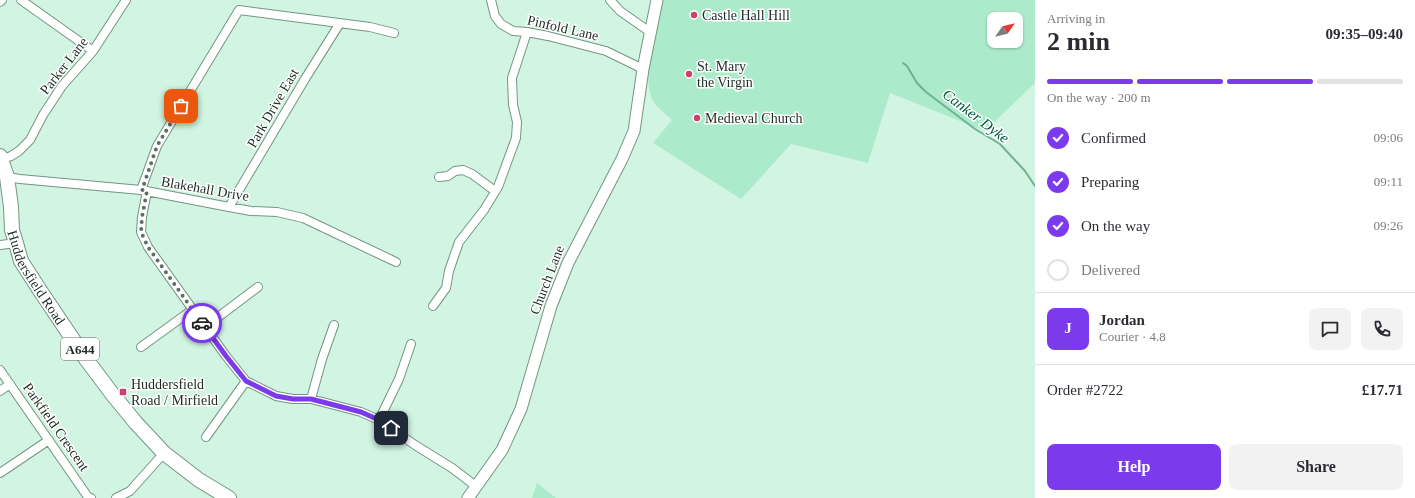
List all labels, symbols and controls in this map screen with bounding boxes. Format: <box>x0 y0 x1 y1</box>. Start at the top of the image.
place label: Castle Hall Hill <box>702 8 790 23</box>
marker: Castle Hall Hill <box>689 10 699 20</box>
text: Arriving in <box>1047 11 1105 26</box>
north arrow <box>987 12 1023 48</box>
map controls <box>987 12 1023 48</box>
street label: Pinfold Lane <box>526 13 600 43</box>
text: 09:35–09:40 <box>1326 26 1403 42</box>
text: 2 min <box>1047 27 1110 56</box>
street label: Parker Lane <box>37 35 91 97</box>
place label: St. Mary the Virgin <box>697 59 753 90</box>
street label: Park Drive East <box>244 66 302 150</box>
marker: St. Mary the Virgin <box>684 69 694 79</box>
water label: Canker Dyke <box>940 86 1013 146</box>
pin <box>164 89 198 123</box>
text: On the way · 200 m <box>1047 90 1151 105</box>
icon: bag <box>170 95 192 117</box>
place label: Medieval Church <box>705 111 803 126</box>
marker: Medieval Church <box>692 113 702 123</box>
icon: check <box>1047 127 1069 149</box>
text: Confirmed <box>1081 130 1146 146</box>
text: 09:06 <box>1373 130 1403 145</box>
icon: check <box>1047 171 1069 193</box>
street label: Blakehall Drive <box>160 174 250 204</box>
text: Preparing <box>1081 174 1139 190</box>
text: 09:11 <box>1374 174 1403 189</box>
icon: check <box>1047 215 1069 237</box>
text: On the way <box>1081 218 1150 234</box>
text: 09:26 <box>1373 218 1403 233</box>
street label: Huddersfield Road <box>5 228 68 327</box>
street label: Church Lane <box>527 243 567 317</box>
text: Delivered <box>1081 262 1140 278</box>
courier <box>182 303 222 343</box>
button: chat <box>1309 308 1351 350</box>
button: phone <box>1361 308 1403 350</box>
icon: car <box>191 312 213 334</box>
text: Jordan <box>1099 312 1145 328</box>
text: J <box>1064 320 1072 336</box>
text: Courier · 4.8 <box>1099 329 1166 344</box>
road number: A644 <box>61 338 99 360</box>
place label: Huddersfield Road / Mirfield <box>131 377 218 408</box>
street label: Parkfield Crescent <box>20 380 92 474</box>
text: Order #2722 <box>1047 382 1123 398</box>
text: £17.71 <box>1362 382 1403 398</box>
marker: Huddersfield Road / Mirfield <box>118 387 128 397</box>
pin <box>374 411 408 445</box>
icon: home <box>380 417 402 439</box>
button: Help <box>1047 444 1221 490</box>
button: Share <box>1229 444 1403 490</box>

